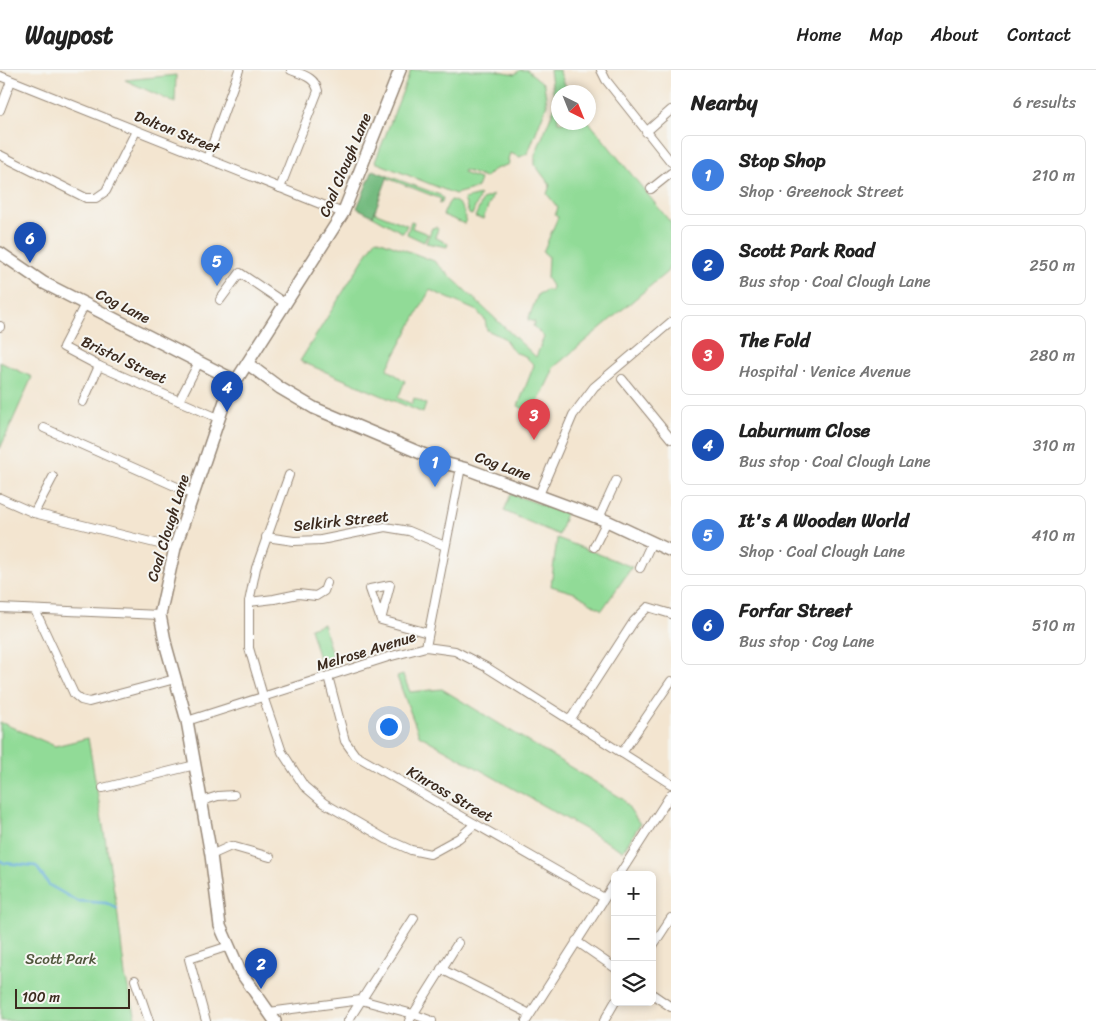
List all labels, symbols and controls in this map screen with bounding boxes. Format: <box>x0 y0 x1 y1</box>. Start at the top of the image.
text: Waypost <box>25 14 113 56</box>
text: Home <box>797 19 842 51</box>
text: Map <box>870 19 903 51</box>
text: About <box>931 19 979 51</box>
text: Contact <box>1007 19 1071 51</box>
text: Nearby <box>691 84 757 122</box>
north arrow <box>551 85 596 130</box>
text: 6 results <box>1013 88 1076 117</box>
street label: Dalton Street <box>130 103 225 161</box>
street label: Coal Clough Lane <box>311 109 379 221</box>
text: Stop Shop <box>739 144 825 177</box>
text: 1 <box>705 161 711 190</box>
text: 210 m <box>1032 161 1075 190</box>
text: Shop · Greenock Street <box>739 177 904 206</box>
pin: 6 <box>14 222 46 263</box>
text: Scott Park Road <box>739 234 875 267</box>
pin: 5 <box>201 245 233 286</box>
text: 2 <box>703 251 713 280</box>
text: 250 m <box>1029 251 1075 280</box>
text: Bus stop · Coal Clough Lane <box>739 267 930 296</box>
street label: Cog Lane <box>91 281 155 331</box>
text: The Fold <box>739 324 810 357</box>
street label: Bristol Street <box>77 329 172 391</box>
text: 3 <box>704 341 712 370</box>
text: 280 m <box>1030 341 1075 370</box>
text: Hospital · Venice Avenue <box>739 357 911 386</box>
pin: 4 <box>211 371 243 412</box>
pin: 3 <box>518 399 550 440</box>
text: Laburnum Close <box>739 414 870 447</box>
text: 4 <box>703 431 713 460</box>
text: 310 m <box>1033 431 1075 460</box>
street label: Cog Lane <box>471 444 535 488</box>
pin: 1 <box>419 446 451 487</box>
text: Bus stop · Coal Clough Lane <box>739 447 930 476</box>
street label: Coal Clough Lane <box>139 471 197 585</box>
street label: Selkirk Street <box>292 503 390 539</box>
text: It's A Wooden World <box>739 504 909 537</box>
text: 5 <box>703 521 713 550</box>
text: 410 m <box>1032 521 1075 550</box>
text: Shop · Coal Clough Lane <box>739 537 905 566</box>
text: Forfar Street <box>739 594 852 627</box>
text: 6 <box>703 611 713 640</box>
text: 510 m <box>1032 611 1075 640</box>
street label: Melrose Avenue <box>313 623 419 679</box>
text: Bus stop · Cog Lane <box>739 627 874 656</box>
your location <box>376 714 402 740</box>
street label: Kinross Street <box>402 759 499 830</box>
map controls <box>611 871 656 1006</box>
button: + <box>611 871 656 916</box>
button: − <box>611 916 656 961</box>
park label: Scott Park <box>25 946 97 972</box>
pin: 2 <box>245 948 277 989</box>
button: layers <box>611 961 656 1006</box>
text: 100 m <box>22 985 60 1010</box>
scale bar <box>15 986 130 1009</box>

